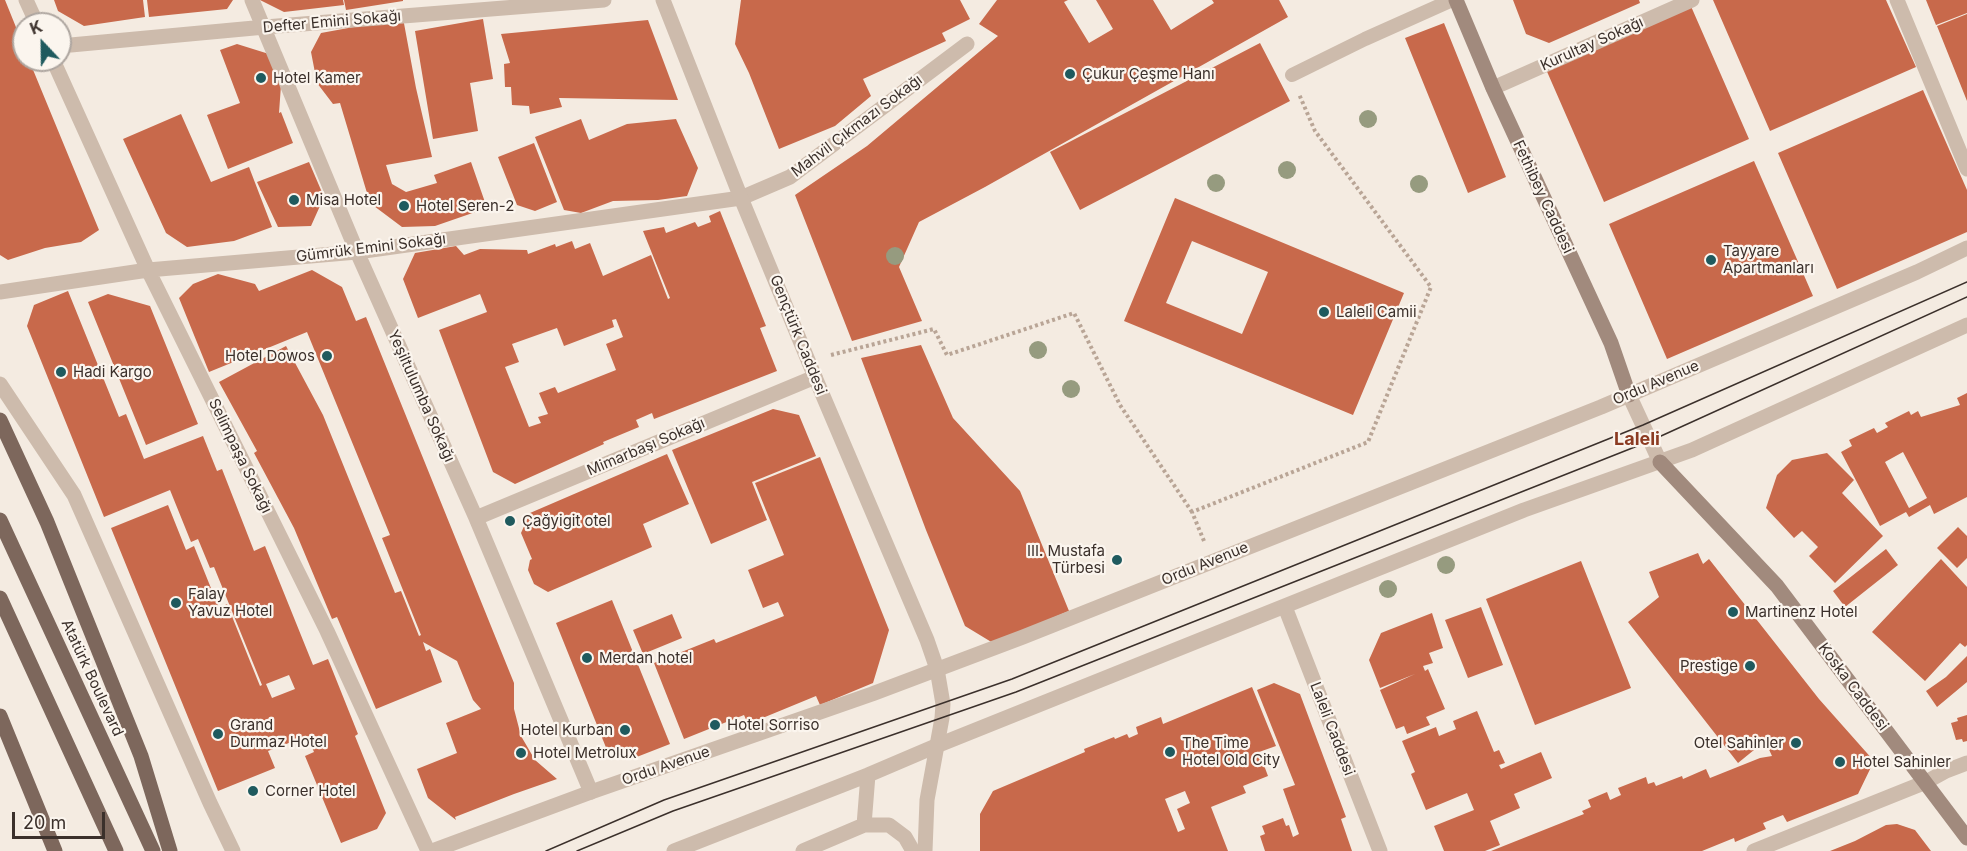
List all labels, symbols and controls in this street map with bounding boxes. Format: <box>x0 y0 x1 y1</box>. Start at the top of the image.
street label: Defter Emini Sokağı <box>262 7 402 37</box>
north arrow <box>12 12 72 72</box>
street label: Kurultay Sokağı <box>1538 13 1646 75</box>
text: K <box>27 16 45 39</box>
place label: Çukur Çeşme Hanı <box>1082 65 1215 83</box>
marker: Çukur Çeşme Hanı <box>1063 67 1077 81</box>
place label: Hotel Kamer <box>273 69 361 87</box>
marker: Hotel Kamer <box>254 71 268 85</box>
street label: Mahvil Çıkmazı Sokağı <box>788 71 926 181</box>
street label: Fethibey Caddesi <box>1509 138 1577 256</box>
place label: Misa Hotel <box>306 191 381 209</box>
marker: Misa Hotel <box>287 193 301 207</box>
place label: Hotel Seren-2 <box>416 197 514 215</box>
marker: Hotel Seren-2 <box>397 199 411 213</box>
street label: Gümrük Emini Sokağı <box>295 230 447 266</box>
place label: Tayyare Apartmanları <box>1723 242 1814 277</box>
marker: Tayyare Apartmanları <box>1704 253 1718 267</box>
street label: Gençtürk Caddesi <box>766 273 830 397</box>
place label: Laleli Camii <box>1336 303 1417 321</box>
marker: Laleli Camii <box>1317 305 1331 319</box>
street label: Yeşiltulumba Sokağı <box>384 327 458 465</box>
place label: Hotel Dowos <box>225 347 315 365</box>
marker: Hotel Dowos <box>320 349 334 363</box>
street label: Ordu Avenue <box>1610 357 1702 409</box>
place label: Hadi Kargo <box>73 363 152 381</box>
marker: Hadi Kargo <box>54 365 68 379</box>
street label: Selimpaşa Sokağı <box>204 396 276 516</box>
street label: Mimarbaşı Sokağı <box>584 414 708 480</box>
district label: Laleli <box>1614 429 1660 451</box>
place label: Çağyigit otel <box>522 512 611 530</box>
marker: Çağyigit otel <box>503 514 517 528</box>
street label: Ordu Avenue <box>1159 538 1251 590</box>
place label: III. Mustafa Türbesi <box>1027 542 1105 577</box>
marker: III. Mustafa Türbesi <box>1110 553 1124 567</box>
place label: Falay Yavuz Hotel <box>188 585 272 620</box>
marker: Falay Yavuz Hotel <box>169 596 183 610</box>
place label: Martinenz Hotel <box>1745 603 1858 621</box>
marker: Martinenz Hotel <box>1726 605 1740 619</box>
street label: Atatürk Boulevard <box>57 617 127 739</box>
street label: Koska Caddesi <box>1814 640 1892 734</box>
place label: Merdan hotel <box>599 649 692 667</box>
marker: Merdan hotel <box>580 651 594 665</box>
place label: Prestige <box>1680 657 1738 675</box>
marker: Prestige <box>1743 659 1757 673</box>
street label: Laleli Caddesi <box>1306 680 1358 778</box>
place label: Grand Durmaz Hotel <box>230 716 327 751</box>
place label: Hotel Sorriso <box>727 716 819 734</box>
marker: Hotel Sorriso <box>708 718 722 732</box>
place label: Hotel Kurban <box>521 721 613 739</box>
marker: Hotel Kurban <box>618 723 632 737</box>
marker: Grand Durmaz Hotel <box>211 727 225 741</box>
place label: The Time Hotel Old City <box>1182 734 1280 769</box>
place label: Otel Sahinler <box>1694 734 1784 752</box>
marker: Otel Sahinler <box>1789 736 1803 750</box>
street label: Ordu Avenue <box>620 743 712 789</box>
place label: Hotel Metrolux <box>533 744 637 762</box>
marker: The Time Hotel Old City <box>1163 745 1177 759</box>
marker: Hotel Metrolux <box>514 746 528 760</box>
place label: Hotel Sahinler <box>1852 753 1951 771</box>
marker: Hotel Sahinler <box>1833 755 1847 769</box>
place label: Corner Hotel <box>265 782 356 800</box>
marker: Corner Hotel <box>246 784 260 798</box>
scale bar <box>15 800 108 838</box>
text: 20 m <box>23 812 66 833</box>

